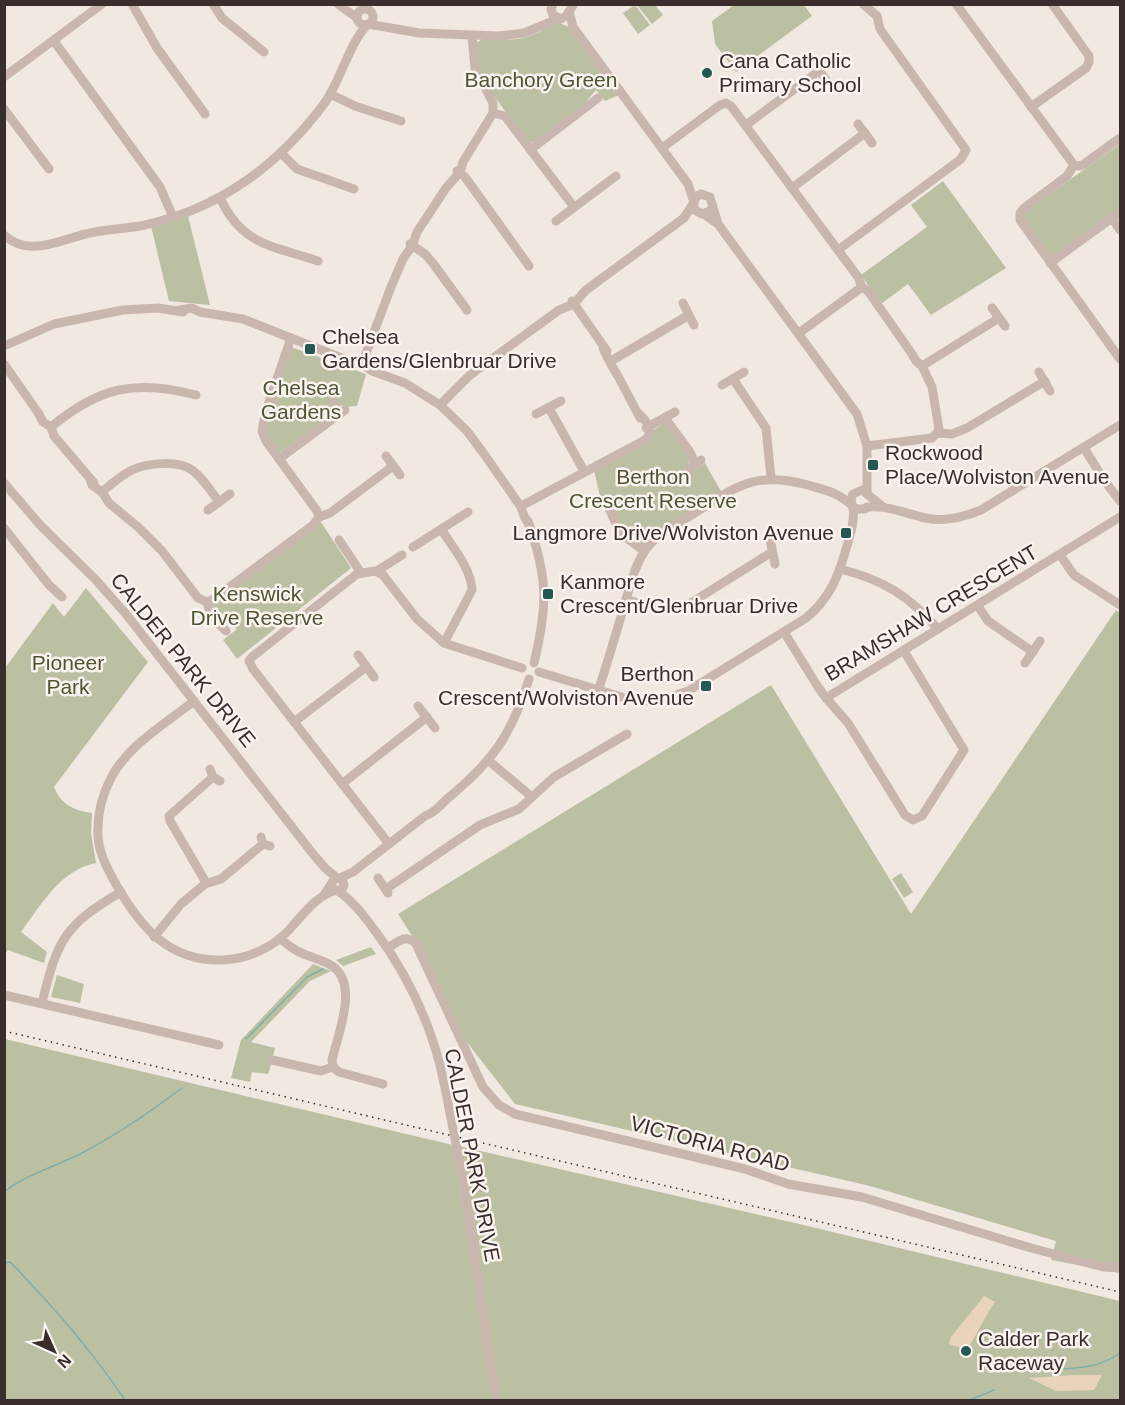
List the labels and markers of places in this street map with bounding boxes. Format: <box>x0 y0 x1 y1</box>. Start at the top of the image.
place label: Cana Catholic Primary School <box>719 49 861 96</box>
marker: Cana Catholic Primary School <box>700 66 714 80</box>
place label: Chelsea Gardens/Glenbruar Drive <box>322 325 557 372</box>
marker: Chelsea Gardens/Glenbruar Drive <box>303 342 317 356</box>
place label: Rockwood Place/Wolviston Avenue <box>885 441 1110 488</box>
marker: Rockwood Place/Wolviston Avenue <box>866 458 880 472</box>
place label: Langmore Drive/Wolviston Avenue <box>513 521 834 544</box>
marker: Langmore Drive/Wolviston Avenue <box>839 526 853 540</box>
place label: Kanmore Crescent/Glenbruar Drive <box>560 570 798 617</box>
marker: Kanmore Crescent/Glenbruar Drive <box>541 587 555 601</box>
place label: Berthon Crescent/Wolviston Avenue <box>438 662 694 709</box>
marker: Berthon Crescent/Wolviston Avenue <box>699 679 713 693</box>
place label: Calder Park Raceway <box>978 1327 1089 1374</box>
marker: Calder Park Raceway <box>959 1344 973 1358</box>

